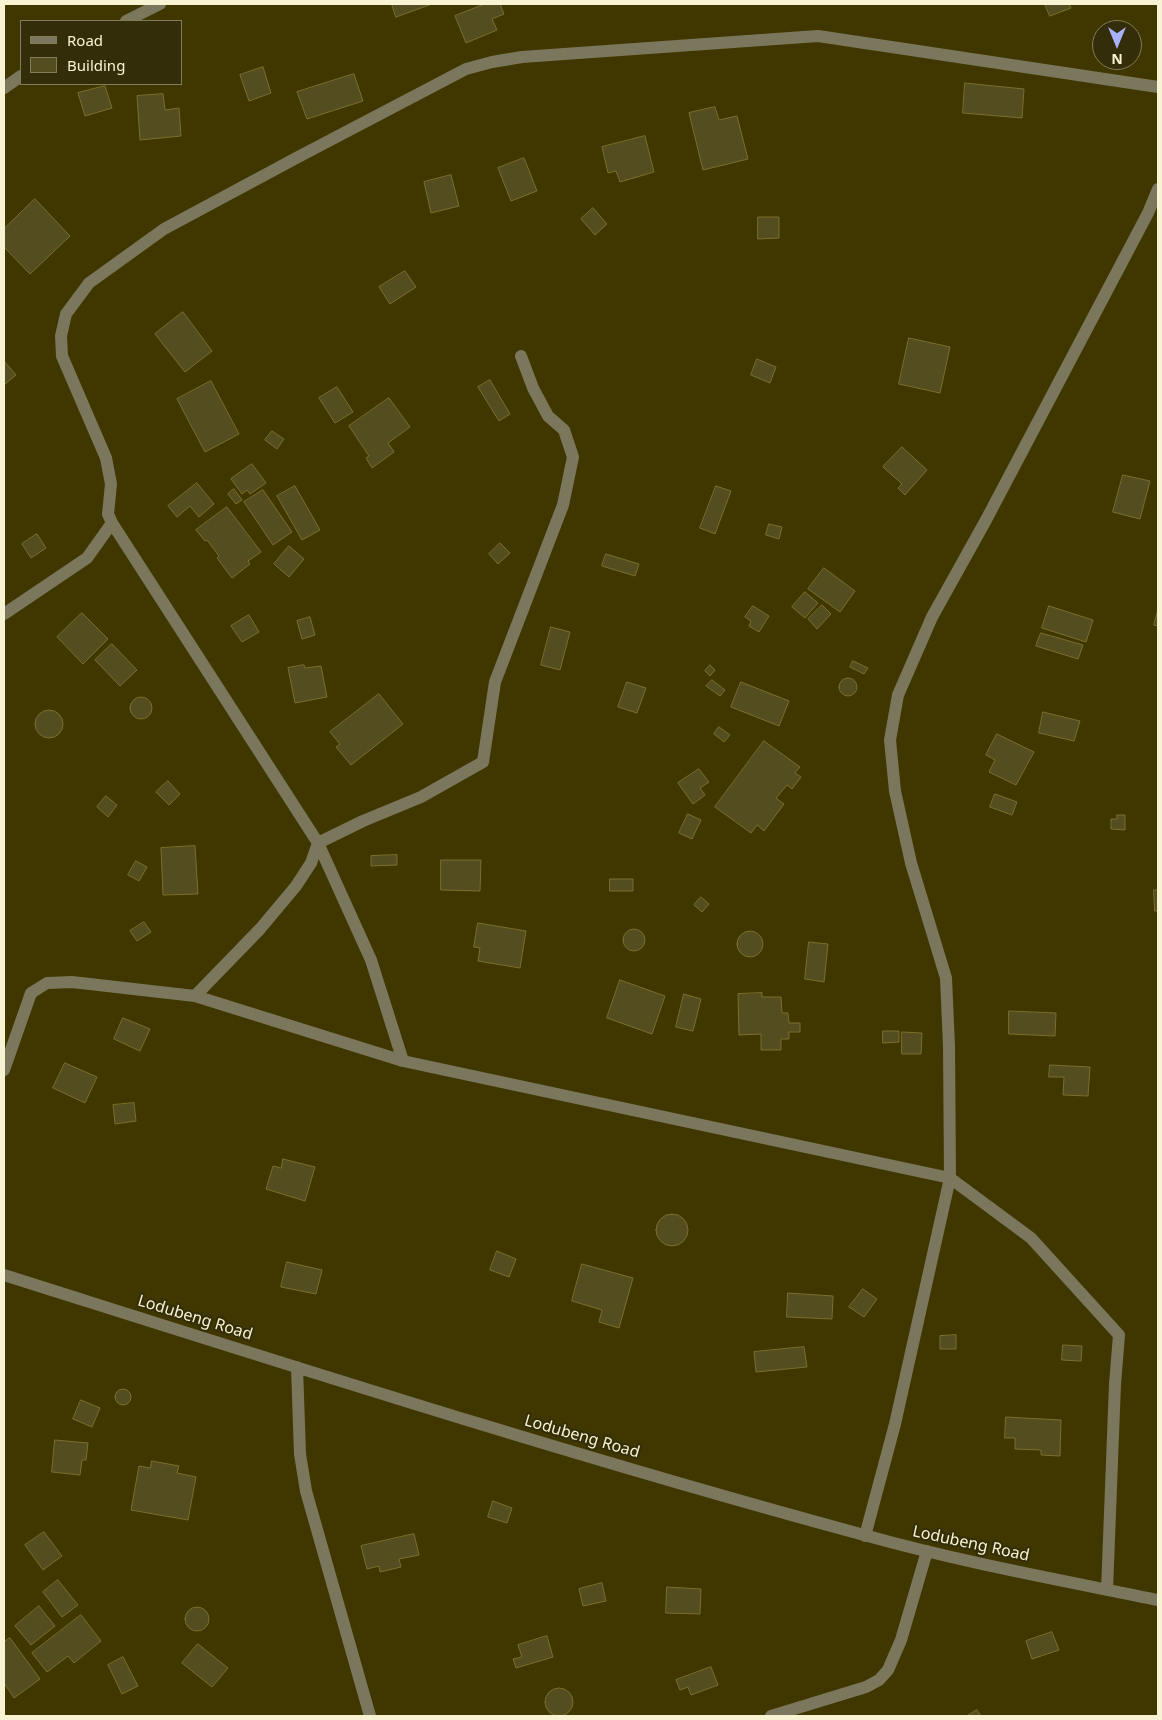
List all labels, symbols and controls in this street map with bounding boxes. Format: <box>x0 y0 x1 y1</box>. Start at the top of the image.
legend <box>20 20 182 85</box>
north arrow <box>1092 20 1142 70</box>
text: Road <box>67 30 103 50</box>
text: N <box>1111 50 1123 69</box>
text: Building <box>67 55 125 75</box>
street label: Lodubeng Road <box>135 1291 255 1345</box>
street label: Lodubeng Road <box>522 1411 642 1463</box>
street label: Lodubeng Road <box>911 1522 1031 1566</box>

